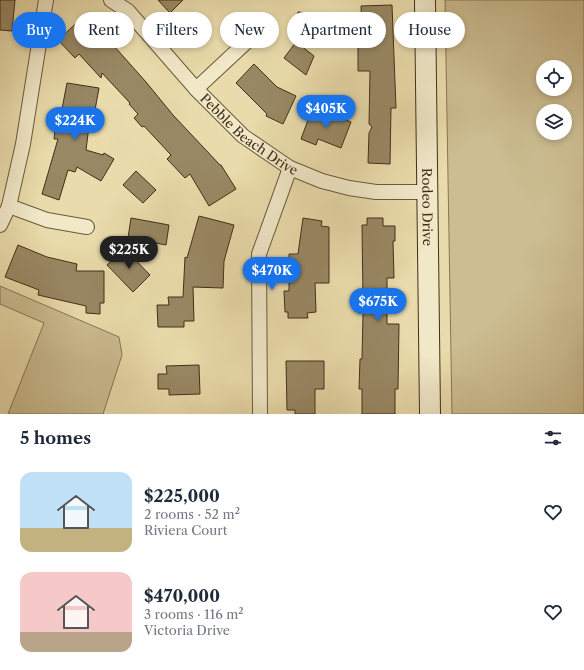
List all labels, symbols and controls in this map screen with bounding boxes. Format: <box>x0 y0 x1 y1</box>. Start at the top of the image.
chip: Buy <box>12 12 66 48</box>
chip: Rent <box>74 12 134 48</box>
chip: Filters <box>142 12 212 48</box>
chip: New <box>220 12 279 48</box>
chip: Apartment <box>287 12 386 48</box>
chip: House <box>394 12 465 48</box>
map controls <box>536 60 572 140</box>
button: locate <box>536 60 572 96</box>
street label: Pebble Beach Drive <box>197 90 300 178</box>
pin: $405K <box>298 95 354 129</box>
text: $405K <box>306 100 346 116</box>
button: layers <box>536 104 572 140</box>
pin: $224K <box>47 107 103 141</box>
text: $224K <box>55 112 95 128</box>
street label: Rodeo Drive <box>419 168 436 246</box>
pin: $225K <box>101 236 157 270</box>
text: $225K <box>109 241 149 257</box>
pin: $470K <box>244 257 300 291</box>
text: $470K <box>252 262 292 278</box>
pin: $675K <box>350 288 406 322</box>
text: $675K <box>358 293 398 309</box>
icon: filters <box>542 427 564 449</box>
text: 5 homes <box>20 428 91 448</box>
text: $225,000 <box>144 486 220 506</box>
icon: home <box>52 488 100 536</box>
icon: heart <box>542 501 564 523</box>
text: 2 rooms · 52 m² <box>144 506 240 522</box>
text: Riviera Court <box>144 522 227 538</box>
text: $470,000 <box>144 586 220 606</box>
icon: home <box>52 588 100 636</box>
icon: heart <box>542 601 564 623</box>
text: 3 rooms · 116 m² <box>144 606 244 622</box>
text: Victoria Drive <box>144 622 230 638</box>

